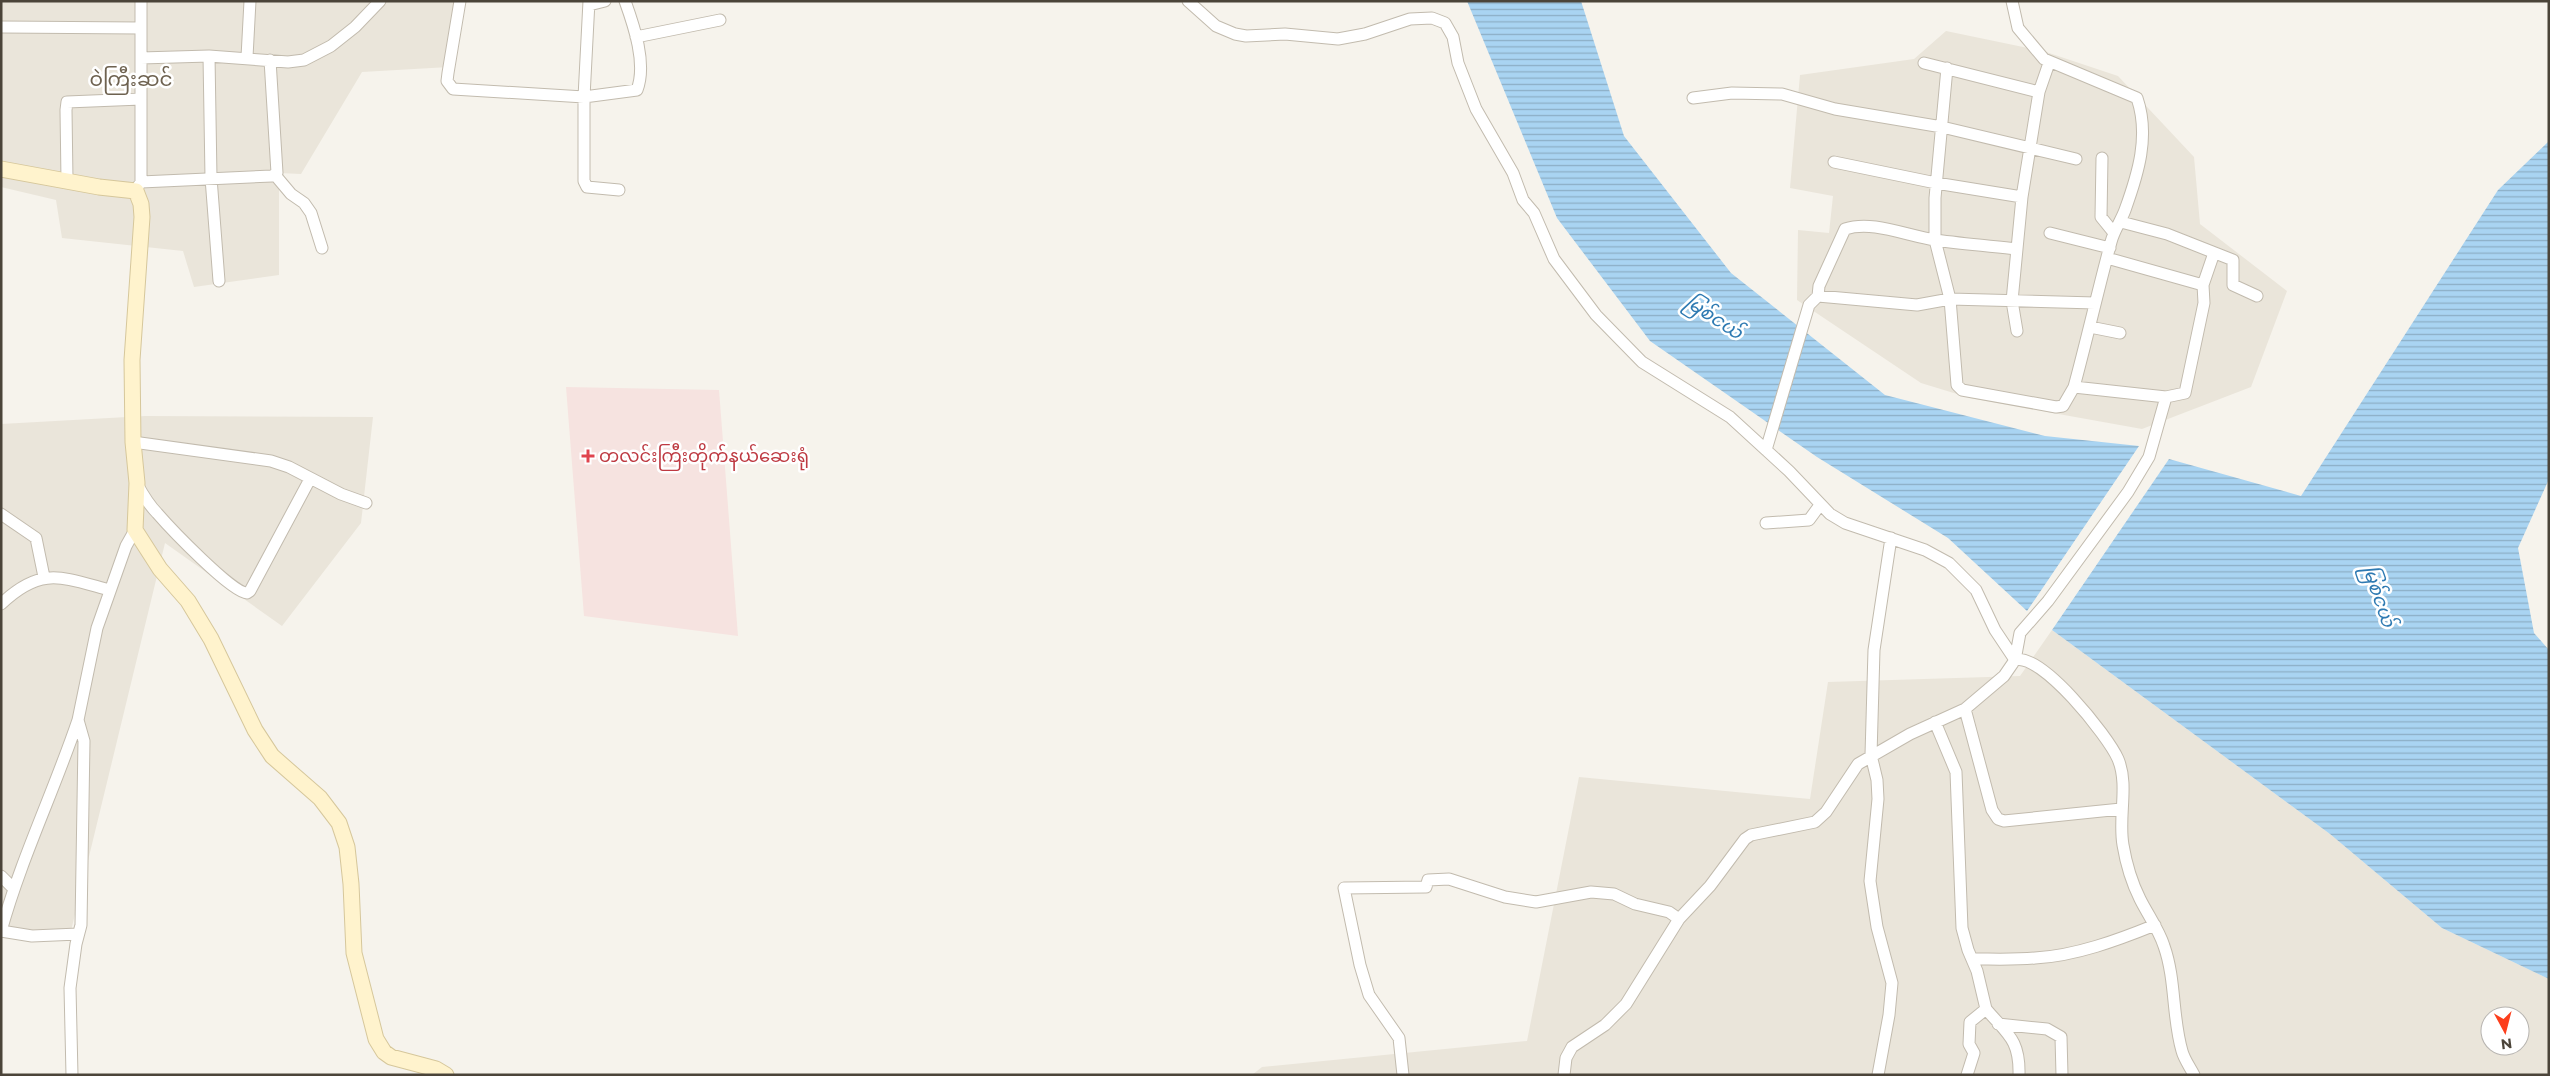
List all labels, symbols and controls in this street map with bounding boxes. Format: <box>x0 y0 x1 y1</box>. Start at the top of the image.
district label: ဝဲကြီးဆင် <box>90 65 173 95</box>
water label: မြစ်ငယ် <box>1679 288 1750 348</box>
place label: တလင်းကြီးတိုက်နယ်ဆေးရုံ <box>599 442 809 471</box>
marker: တလင်းကြီးတိုက်နယ်ဆေးရုံ <box>581 449 595 463</box>
water label: မြစ်ငယ် <box>2354 561 2403 633</box>
north arrow <box>2480 1006 2530 1056</box>
text: N <box>2500 1034 2513 1054</box>

